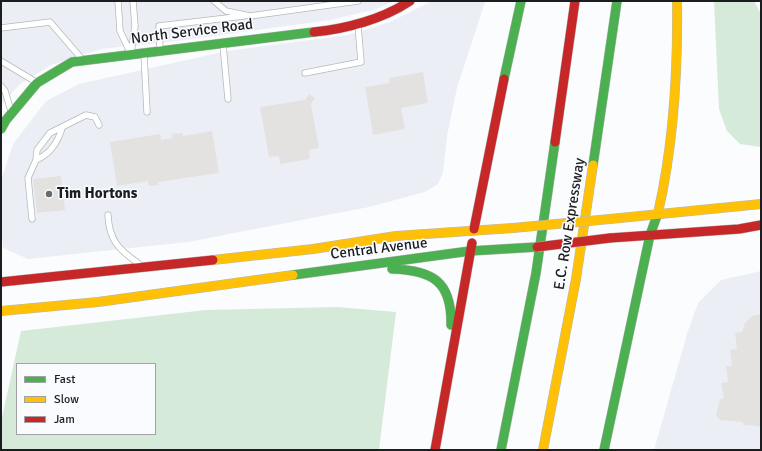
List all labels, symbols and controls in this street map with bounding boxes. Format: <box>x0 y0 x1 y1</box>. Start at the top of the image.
street label: North Service Road <box>130 16 254 48</box>
street label: E.C. Row Expressway <box>551 157 589 291</box>
place label: Tim Hortons <box>57 185 137 203</box>
marker: Tim Hortons <box>44 189 54 199</box>
street label: Central Avenue <box>330 234 428 264</box>
legend <box>16 363 156 435</box>
text: Fast <box>54 372 75 387</box>
text: Slow <box>54 392 79 407</box>
text: Jam <box>54 412 75 427</box>

